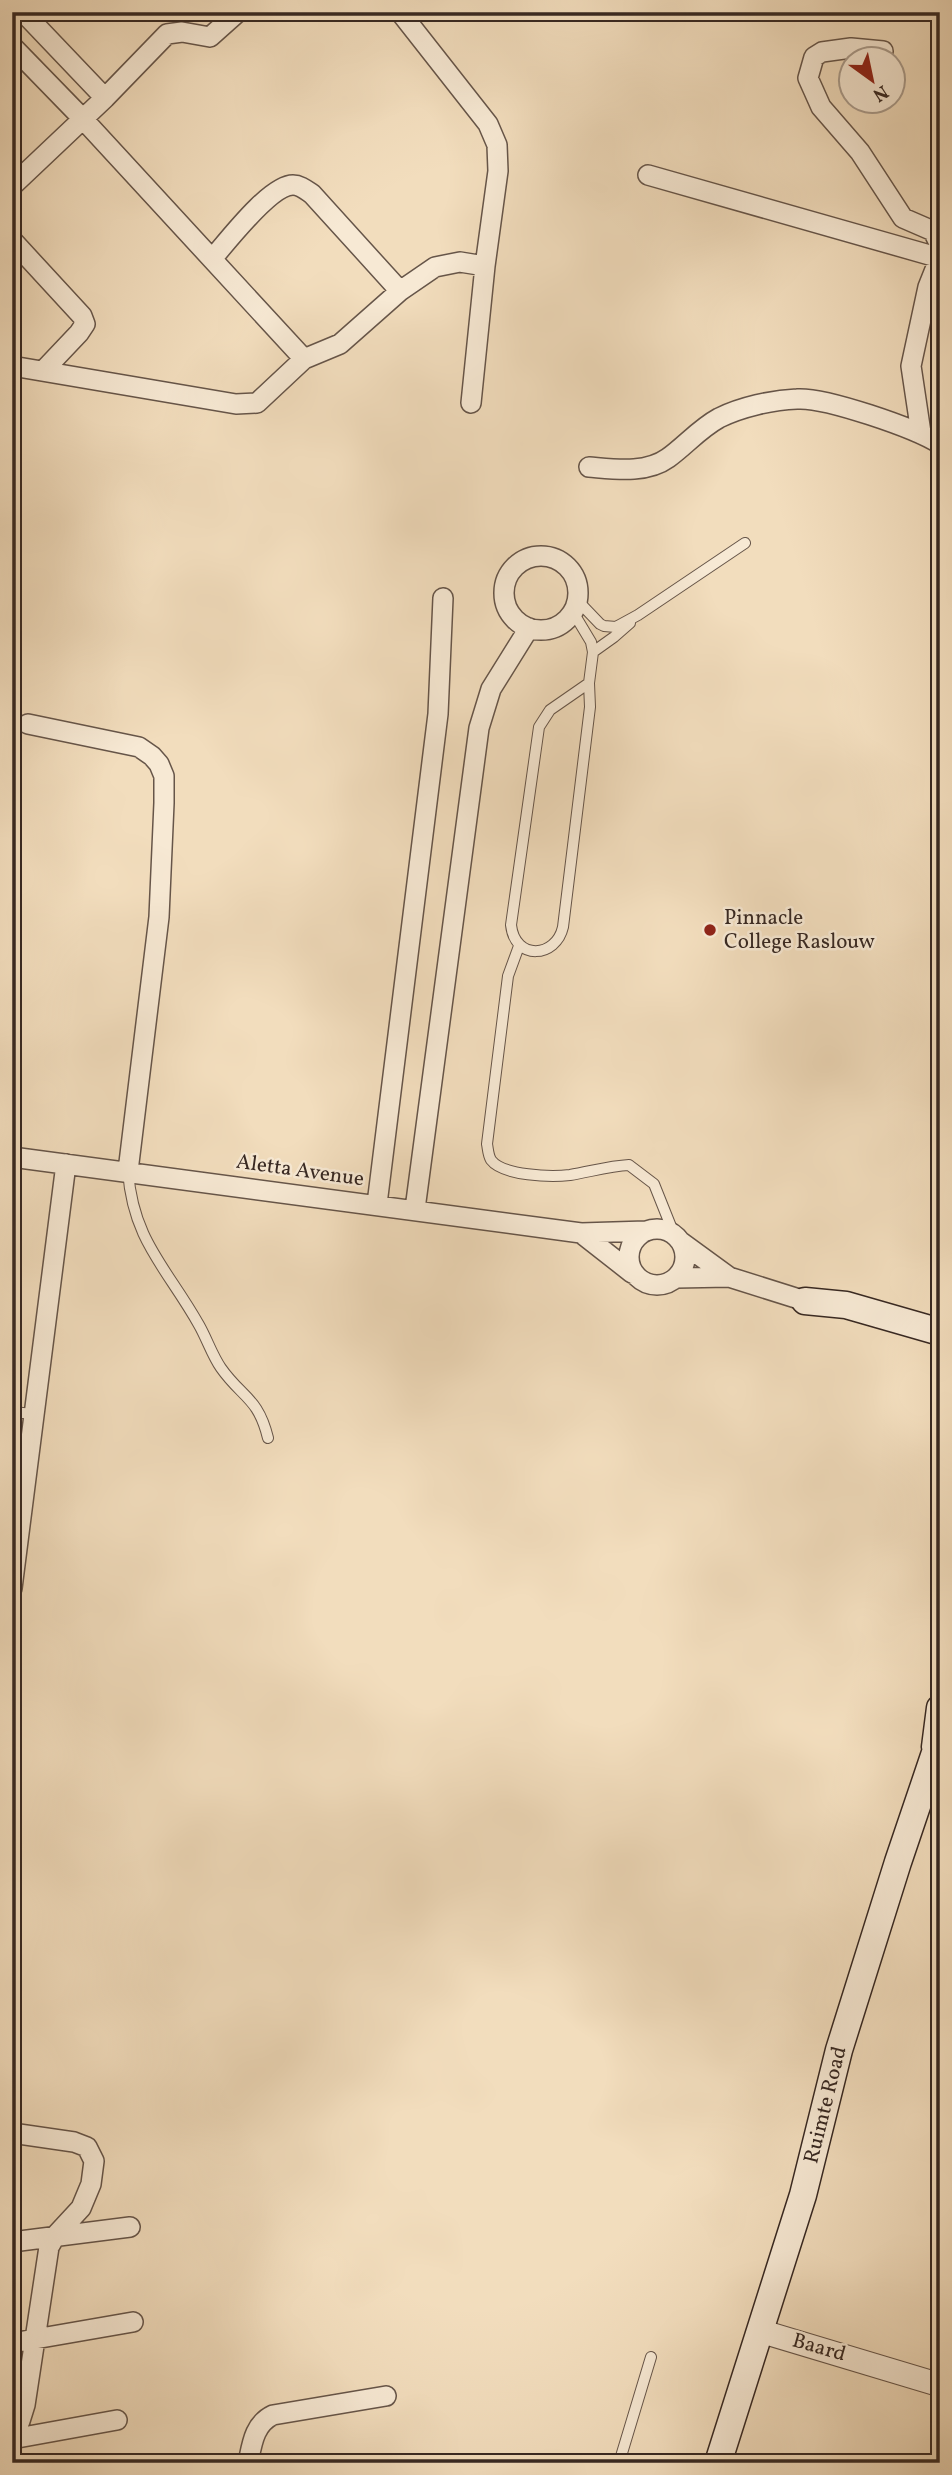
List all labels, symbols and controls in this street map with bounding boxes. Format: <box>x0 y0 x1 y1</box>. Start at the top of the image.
north arrow <box>836 46 906 116</box>
text: N <box>867 78 893 107</box>
place label: Pinnacle College Raslouw <box>724 904 875 957</box>
marker: Pinnacle College Raslouw <box>702 922 718 938</box>
street label: Aletta Avenue <box>234 1148 366 1194</box>
street label: Ruimte Road <box>797 2043 855 2167</box>
street label: Baard <box>789 2327 849 2369</box>

